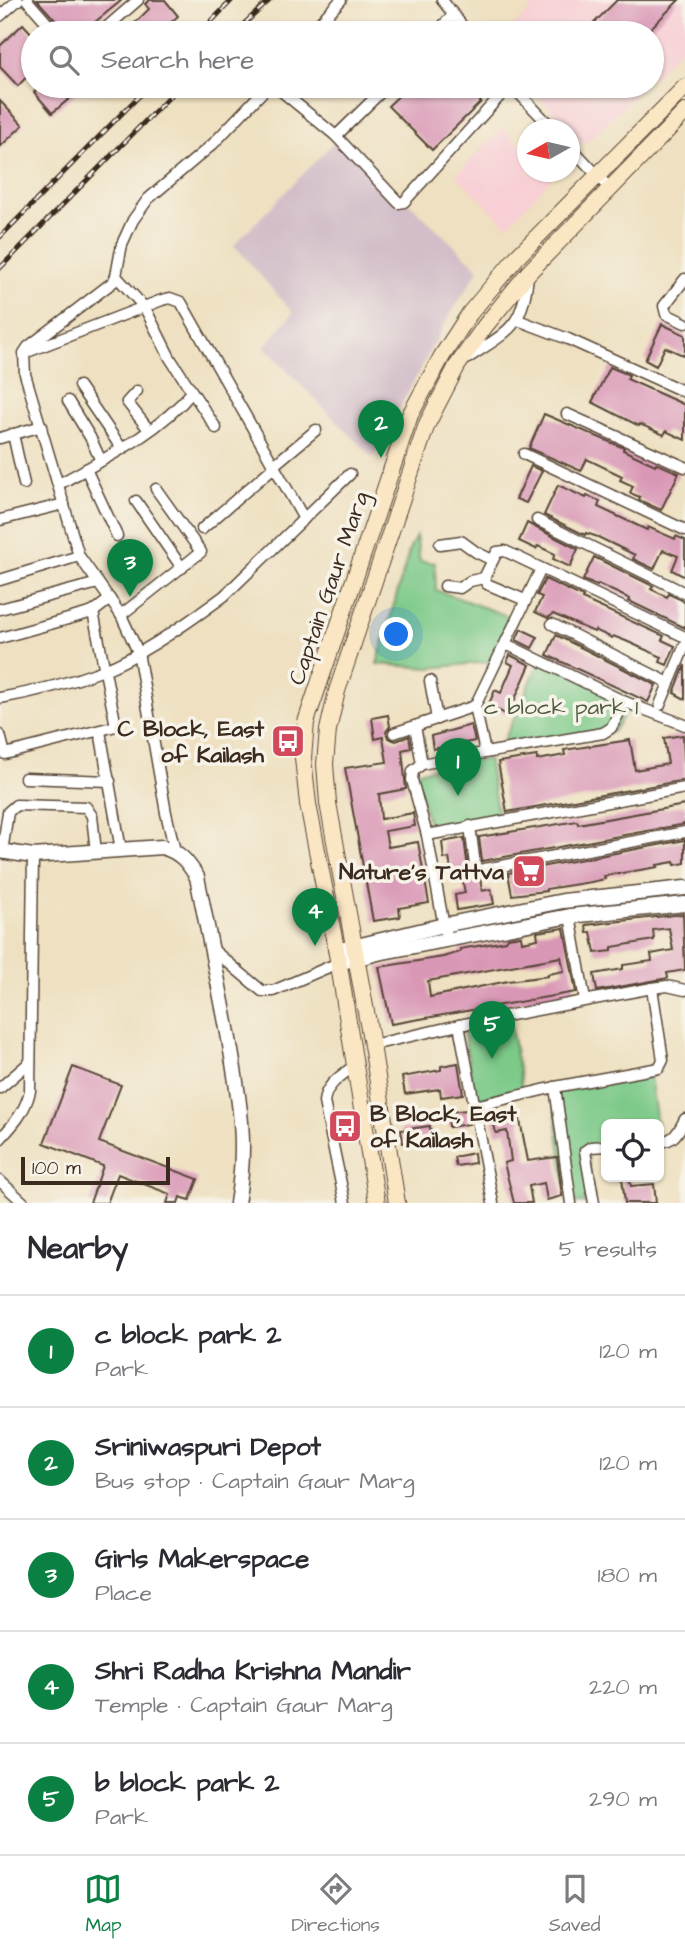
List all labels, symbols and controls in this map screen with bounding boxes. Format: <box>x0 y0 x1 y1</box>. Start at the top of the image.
search box <box>21 21 664 98</box>
icon: search <box>45 41 83 79</box>
text: Search here <box>101 42 254 78</box>
north arrow <box>517 119 580 182</box>
pin: 2 <box>358 400 404 458</box>
street label: Captain Gaur Marg <box>281 487 378 690</box>
pin: 3 <box>107 539 153 597</box>
your location <box>379 617 413 651</box>
park label: c block park 1 <box>484 691 638 723</box>
place label: C Block, East of Kailash <box>117 713 265 771</box>
bus stop icon: C Block, East of Kailash <box>269 722 307 760</box>
pin: 1 <box>435 738 481 796</box>
supermarket icon: Nature's Tattva <box>510 852 548 890</box>
place label: Nature's Tattva <box>339 856 504 888</box>
pin: 4 <box>292 888 338 946</box>
pin: 5 <box>469 1001 515 1059</box>
place label: B Block, East of Kailash <box>370 1098 517 1156</box>
bus stop icon: B Block, East of Kailash <box>326 1107 364 1145</box>
map controls <box>601 1119 664 1182</box>
button: locate <box>601 1119 664 1182</box>
scale bar <box>21 1154 170 1186</box>
text: 100 m <box>32 1155 81 1182</box>
text: Nearby <box>28 1228 128 1270</box>
text: 5 results <box>559 1233 657 1265</box>
text: c block park 2 <box>95 1317 281 1353</box>
text: 1 <box>50 1335 52 1367</box>
text: 120 m <box>599 1335 657 1367</box>
text: Park <box>95 1353 148 1385</box>
text: Sriniwaspuri Depot <box>95 1429 321 1465</box>
text: 2 <box>44 1447 58 1479</box>
text: 120 m <box>599 1447 657 1479</box>
text: Bus stop · Captain Gaur Marg <box>95 1465 414 1497</box>
text: Girls Makerspace <box>95 1541 309 1577</box>
text: 3 <box>45 1559 57 1591</box>
text: 180 m <box>598 1559 657 1591</box>
text: Place <box>95 1577 152 1609</box>
text: Shri Radha Krishna Mandir <box>95 1653 411 1689</box>
text: 4 <box>43 1671 59 1703</box>
text: 220 m <box>589 1671 657 1703</box>
text: Temple · Captain Gaur Marg <box>95 1689 393 1721</box>
text: b block park 2 <box>95 1765 279 1801</box>
text: 5 <box>43 1783 59 1815</box>
text: 290 m <box>589 1783 657 1815</box>
text: Park <box>95 1801 148 1833</box>
tab: Map <box>84 1870 122 1939</box>
tab: Directions <box>291 1870 380 1939</box>
tab: Saved <box>549 1870 600 1939</box>

